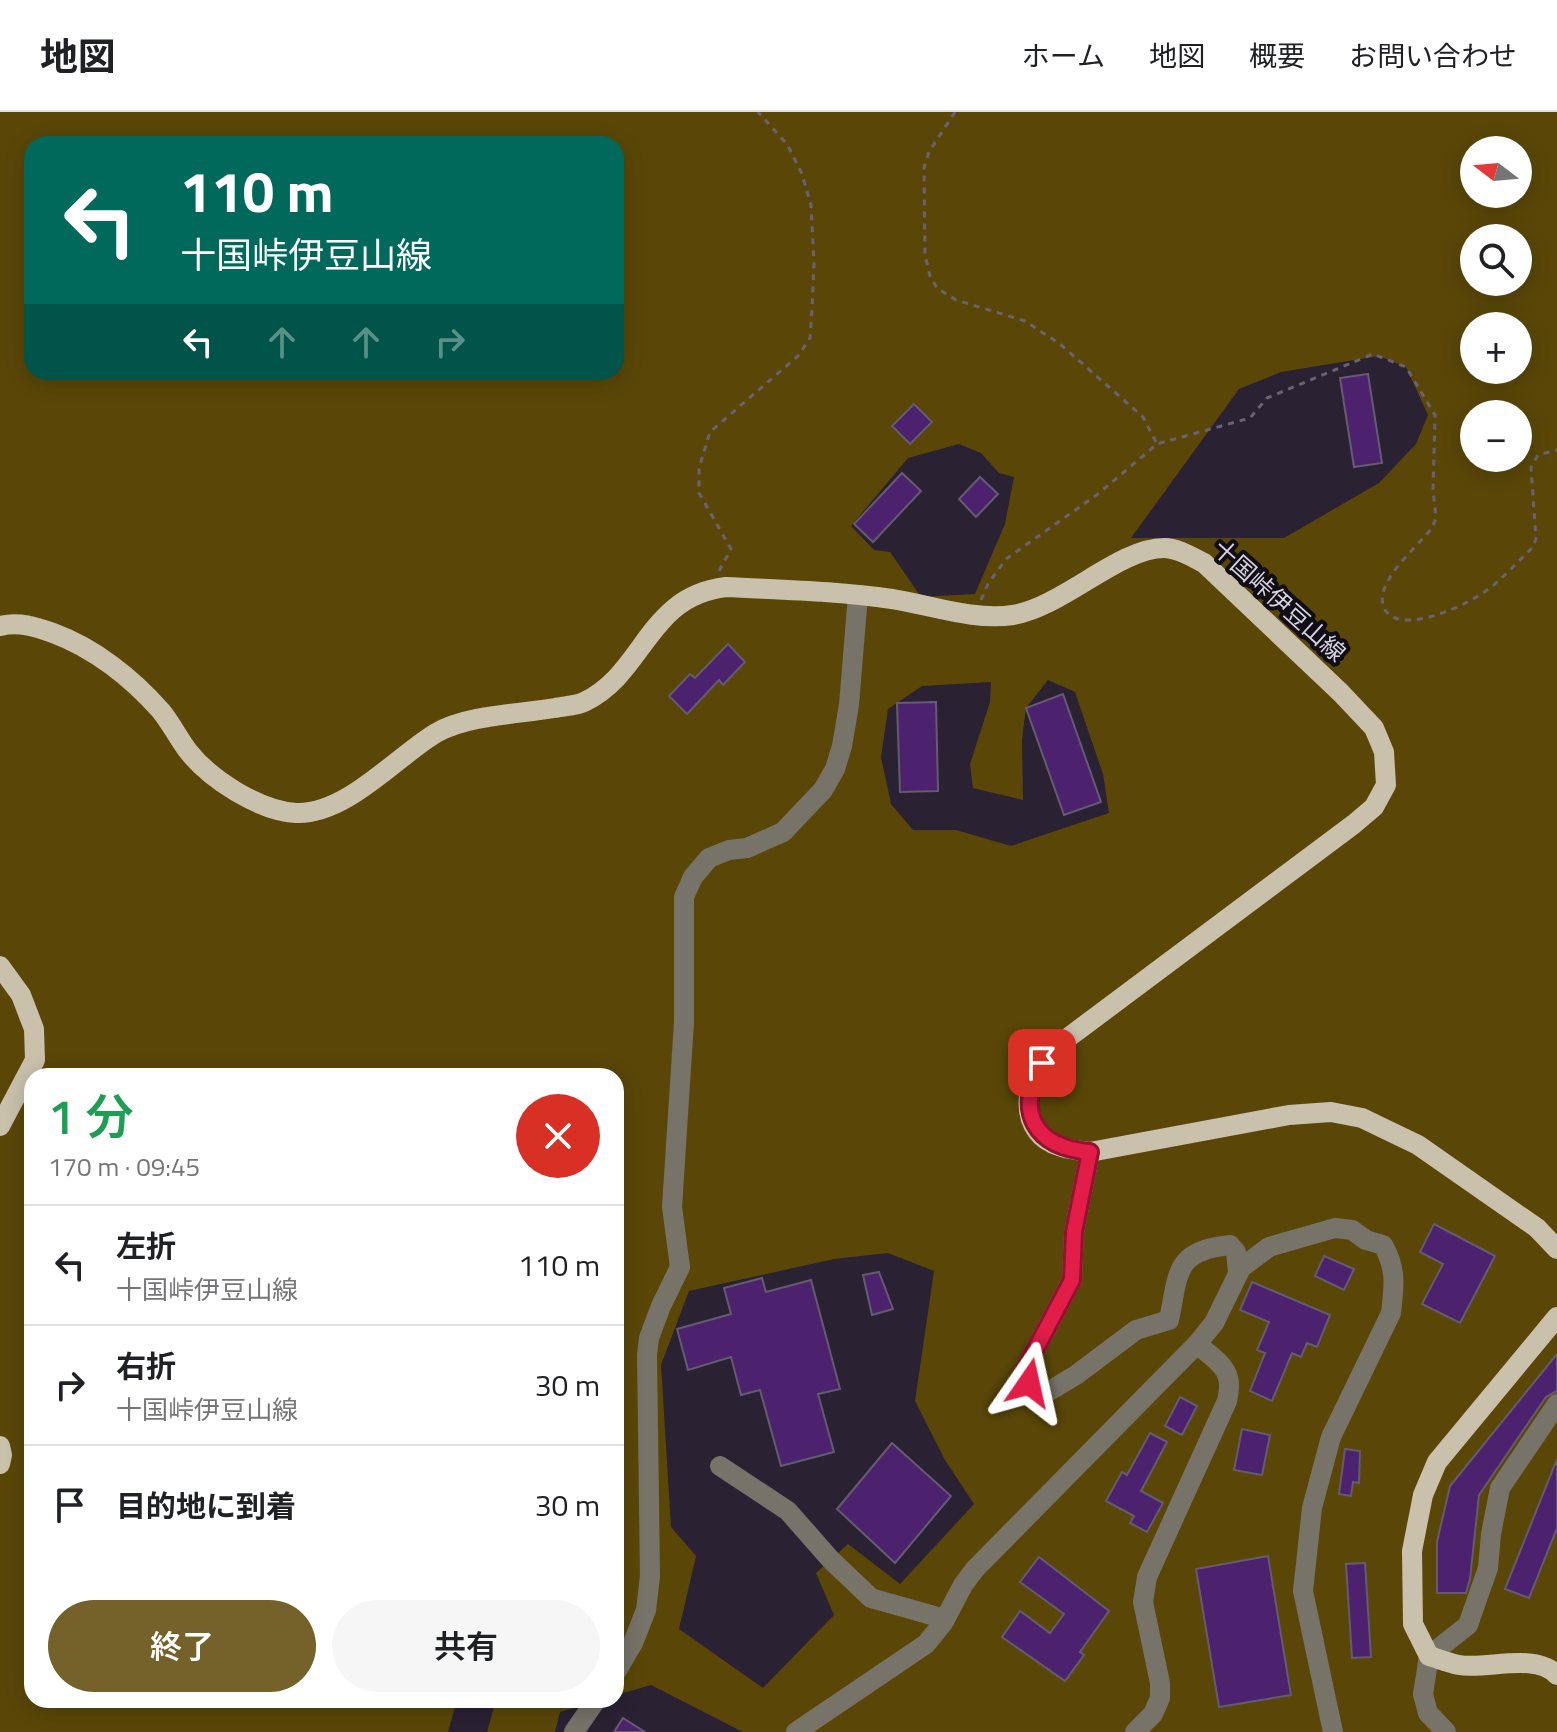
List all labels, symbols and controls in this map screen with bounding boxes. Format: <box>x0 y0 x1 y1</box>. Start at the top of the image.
text: 地図 <box>40 27 116 85</box>
text: ホーム <box>1022 34 1105 77</box>
text: 地図 <box>1149 34 1205 77</box>
text: 概要 <box>1249 34 1305 77</box>
text: お問い合わせ <box>1349 34 1517 77</box>
north arrow <box>1460 136 1532 208</box>
map controls <box>1460 136 1532 472</box>
text: 110 m <box>180 149 333 234</box>
icon: left <box>48 168 152 272</box>
button: search <box>1460 224 1532 296</box>
text: 十国峠伊豆山線 <box>180 227 432 282</box>
button: + <box>1460 312 1532 384</box>
icon: left <box>176 320 220 364</box>
icon: ahead <box>260 320 304 364</box>
icon: ahead <box>344 320 388 364</box>
icon: right <box>428 320 472 364</box>
button: − <box>1460 400 1532 472</box>
street label: 十国峠伊豆山線 <box>1205 531 1354 670</box>
pin <box>1008 1029 1076 1097</box>
icon: arrive <box>1020 1041 1064 1085</box>
text: 1 分 <box>48 1080 133 1153</box>
button: close <box>516 1094 600 1178</box>
text: 170 m · 09:45 <box>48 1147 200 1186</box>
text: 左折 <box>116 1223 176 1269</box>
text: 110 m <box>518 1242 600 1288</box>
icon: left <box>48 1243 92 1287</box>
text: 十国峠伊豆山線 <box>116 1270 298 1309</box>
position arrow <box>987 1341 1071 1425</box>
text: 右折 <box>116 1343 176 1389</box>
text: 30 m <box>535 1362 600 1408</box>
icon: right <box>48 1363 92 1407</box>
text: 十国峠伊豆山線 <box>116 1390 298 1429</box>
text: 30 m <box>535 1482 600 1528</box>
icon: arrive <box>48 1483 92 1527</box>
text: 目的地に到着 <box>116 1483 296 1529</box>
button: 終了 <box>48 1600 316 1692</box>
button: 共有 <box>332 1600 600 1692</box>

